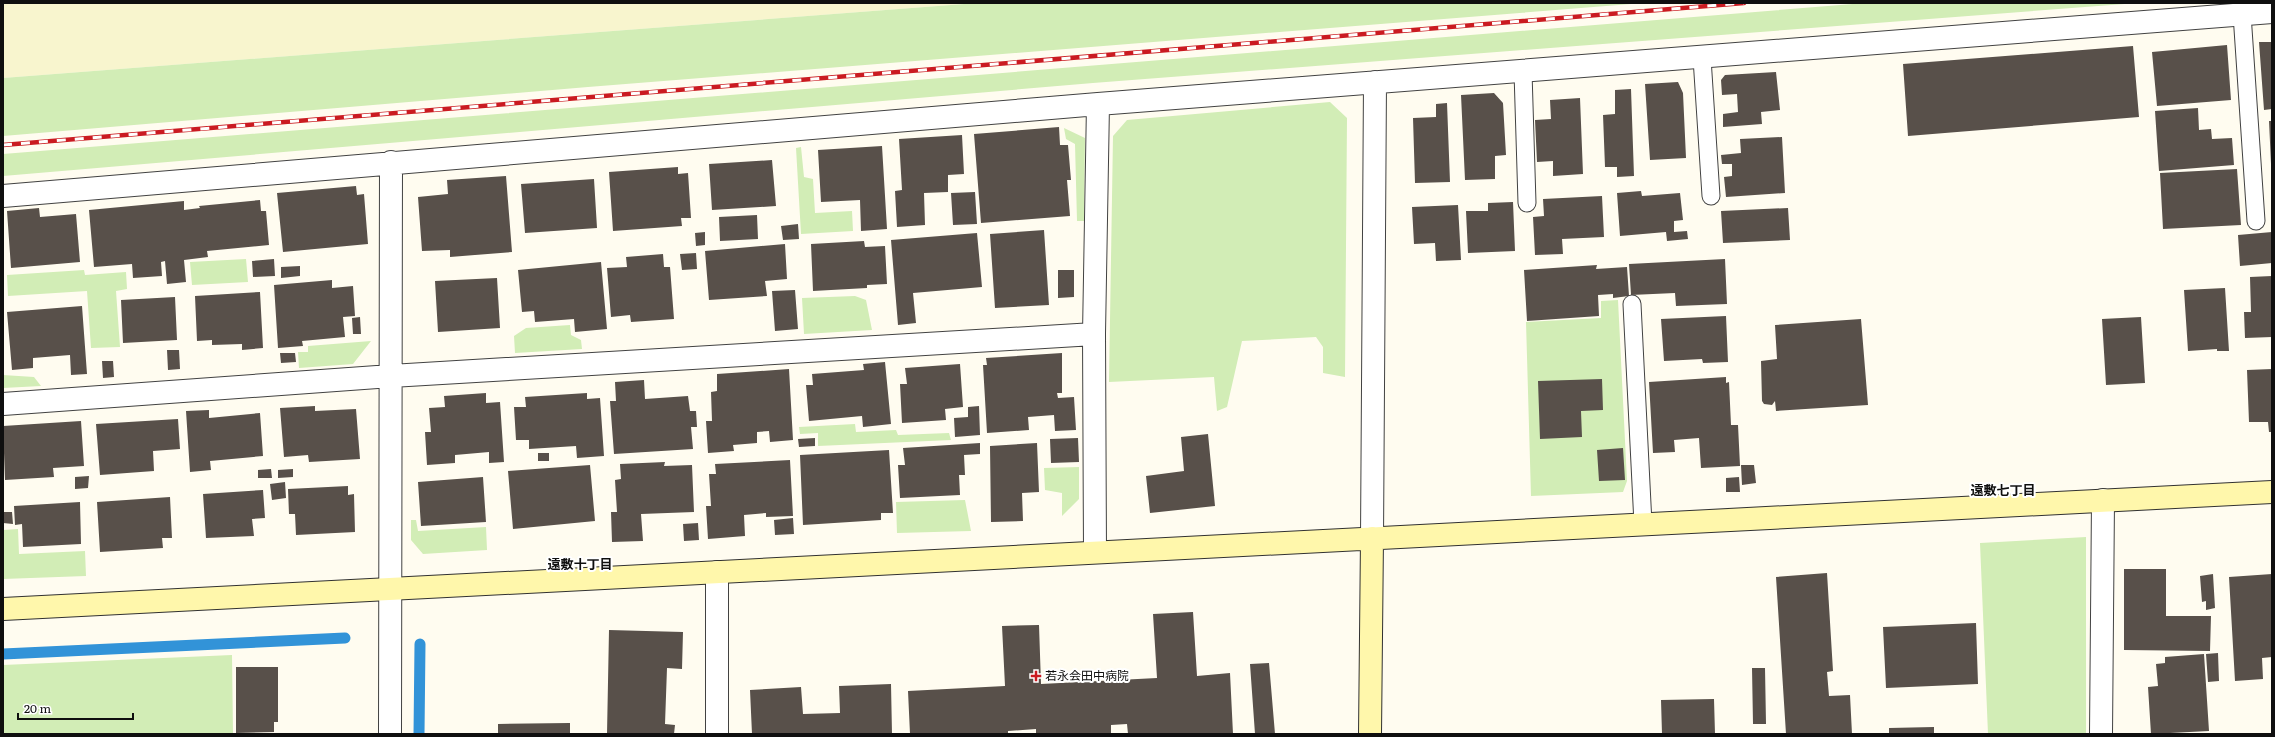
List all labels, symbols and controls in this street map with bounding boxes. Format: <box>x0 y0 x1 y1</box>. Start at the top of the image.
district label: 遠敷七丁目 <box>1970 480 2036 499</box>
district label: 遠敷十丁目 <box>547 554 613 573</box>
place label: 若永会田中病院 <box>1045 666 1129 684</box>
marker: 若永会田中病院 <box>1030 670 1042 682</box>
scale bar <box>18 695 133 721</box>
text: 20 m <box>24 699 51 717</box>

